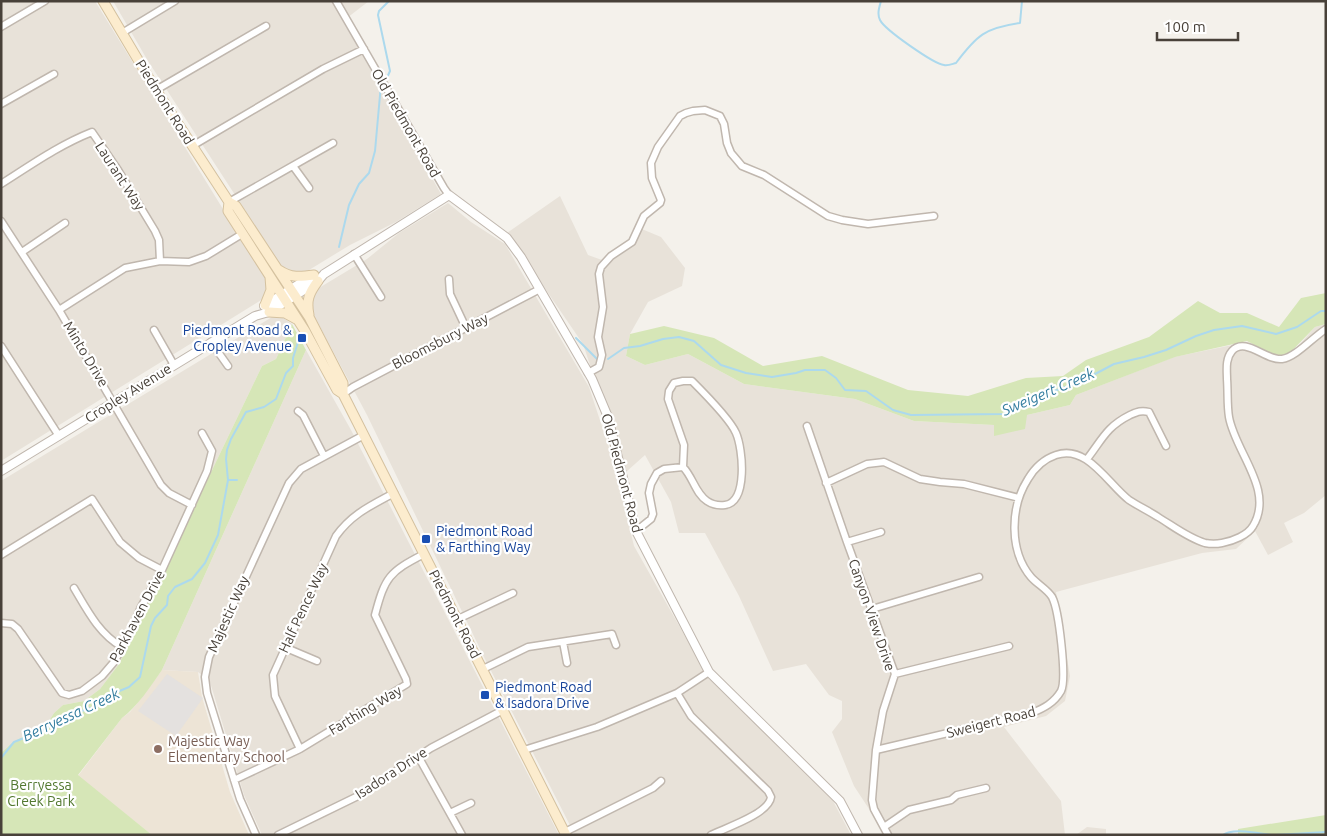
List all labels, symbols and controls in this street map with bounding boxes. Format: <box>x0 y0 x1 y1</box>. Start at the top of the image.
scale bar <box>1157 10 1238 42</box>
text: 100 m <box>1164 18 1206 35</box>
street label: Piedmont Road <box>133 57 197 147</box>
street label: Old Piedmont Road <box>368 66 444 180</box>
street label: Laurant Way <box>92 139 148 213</box>
street label: Bloomsbury Way <box>389 310 491 372</box>
street label: Minto Drive <box>60 318 112 390</box>
place label: Piedmont Road & Cropley Avenue <box>183 322 293 354</box>
marker: Piedmont Road & Cropley Avenue <box>296 332 308 344</box>
street label: Cropley Avenue <box>82 360 174 426</box>
water label: Sweigert Creek <box>998 364 1097 419</box>
street label: Old Piedmont Road <box>598 412 646 534</box>
place label: Piedmont Road & Farthing Way <box>436 523 533 555</box>
marker: Piedmont Road & Farthing Way <box>420 533 432 545</box>
street label: Canyon View Drive <box>845 557 899 673</box>
street label: Half Pence Way <box>275 560 331 655</box>
street label: Parkhaven Drive <box>106 567 168 665</box>
street label: Piedmont Road <box>426 567 484 661</box>
street label: Majestic Way <box>204 573 252 655</box>
place label: Piedmont Road & Isadora Drive <box>495 679 592 711</box>
street label: Farthing Way <box>326 682 405 738</box>
water label: Berryessa Creek <box>20 685 122 744</box>
marker: Piedmont Road & Isadora Drive <box>479 689 491 701</box>
street label: Sweigert Road <box>945 703 1037 741</box>
place label: Majestic Way Elementary School <box>168 733 286 765</box>
marker: Majestic Way Elementary School <box>152 743 164 755</box>
street label: Isadora Drive <box>352 744 430 802</box>
park label: Berryessa Creek Park <box>7 777 75 809</box>

